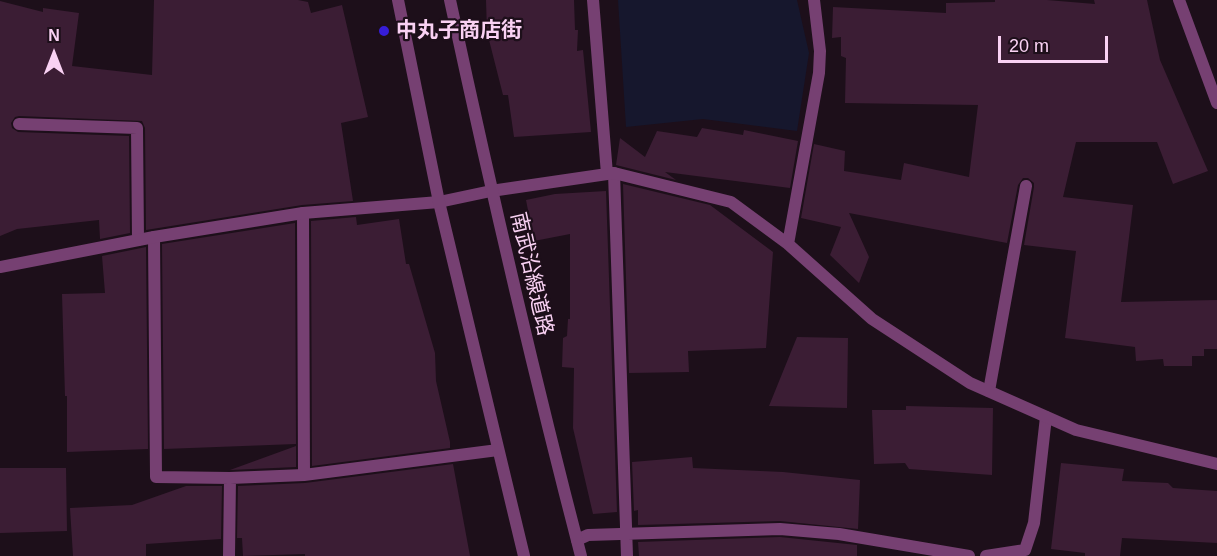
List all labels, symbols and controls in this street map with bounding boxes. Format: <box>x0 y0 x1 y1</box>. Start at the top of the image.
place label: 中丸子商店街 <box>396 18 522 44</box>
north arrow <box>24 24 84 84</box>
marker: 中丸子商店街 <box>377 24 391 38</box>
scale bar <box>1001 24 1110 62</box>
text: N <box>48 27 60 44</box>
text: 20 m <box>1009 36 1049 56</box>
street label: 南武沿線道路 <box>505 210 557 338</box>

